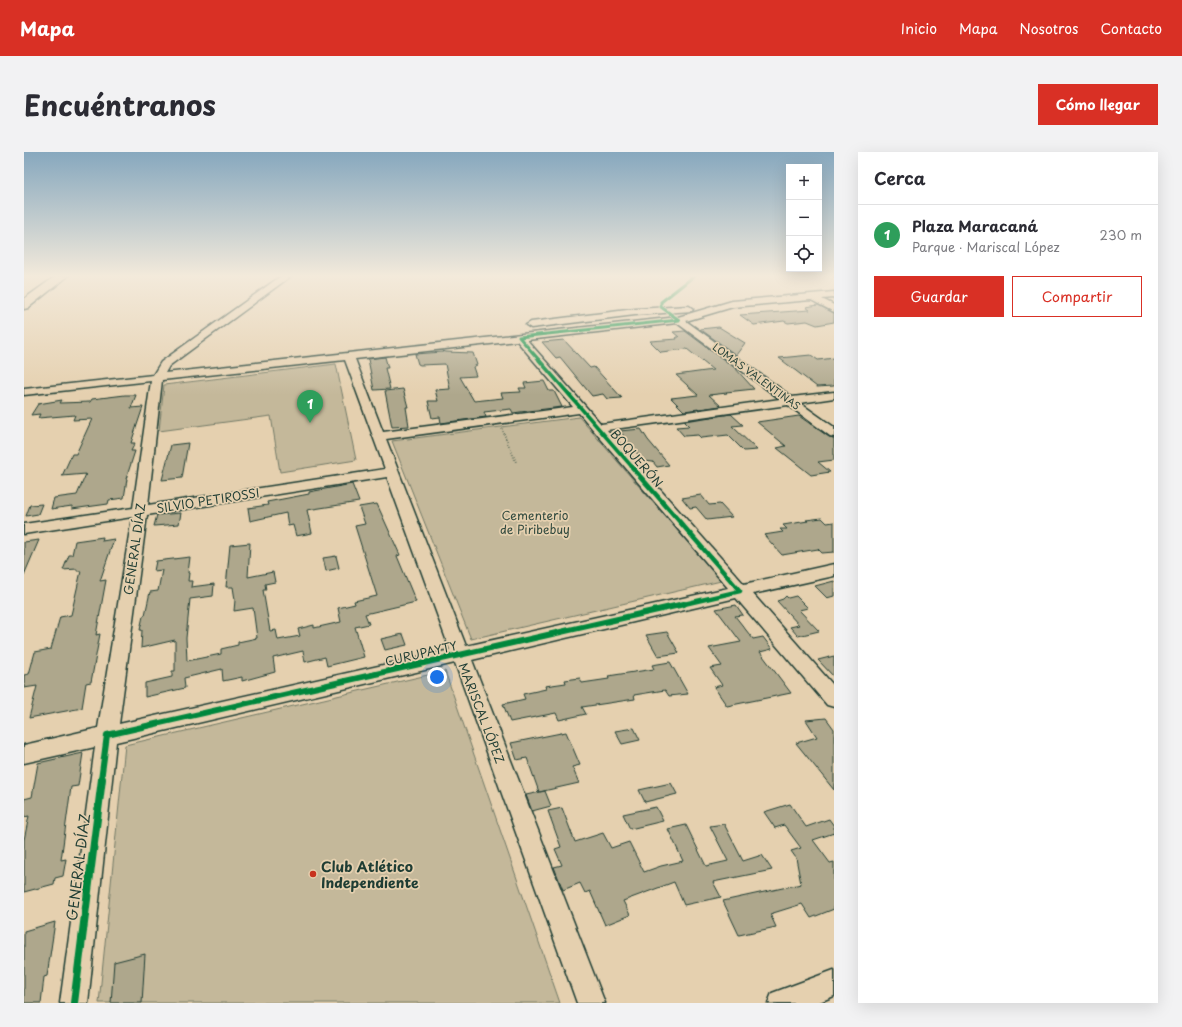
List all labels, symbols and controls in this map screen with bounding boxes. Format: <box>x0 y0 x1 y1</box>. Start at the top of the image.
text: Mapa <box>20 14 75 42</box>
text: Inicio <box>901 18 937 39</box>
text: Mapa <box>959 18 997 39</box>
text: Nosotros <box>1019 18 1079 39</box>
text: Contacto <box>1101 18 1162 39</box>
text: Encuéntranos <box>24 83 216 126</box>
button: Cómo llegar <box>1038 84 1158 125</box>
map controls <box>786 164 822 272</box>
button: + <box>786 164 822 200</box>
text: Cerca <box>874 165 925 191</box>
button: − <box>786 200 822 236</box>
text: Plaza Maracaná <box>912 214 1038 237</box>
text: 1 <box>884 225 890 244</box>
text: 230 m <box>1100 225 1142 244</box>
button: locate <box>786 236 822 272</box>
text: Parque · Mariscal López <box>912 237 1060 256</box>
button: Guardar <box>874 276 1004 317</box>
button: Compartir <box>1012 276 1142 317</box>
street label: LOMAS VALENTINAS <box>710 339 804 413</box>
pin: 1 <box>297 390 323 423</box>
street label: BOQUERÓN <box>607 425 667 491</box>
street label: SILVIO PETIROSSI <box>155 483 261 517</box>
street label: GENERAL DÍAZ <box>119 502 149 596</box>
park label: Cementerio de Piribebuy <box>500 506 570 538</box>
street label: CURUPAYTY <box>383 636 459 670</box>
street label: MARISCAL LÓPEZ <box>455 660 509 766</box>
your location <box>427 667 447 687</box>
street label: GENERAL DÍAZ <box>61 812 95 922</box>
place label: Club Atlético Independiente <box>321 856 419 893</box>
marker: Club Atlético Independiente <box>308 869 318 879</box>

